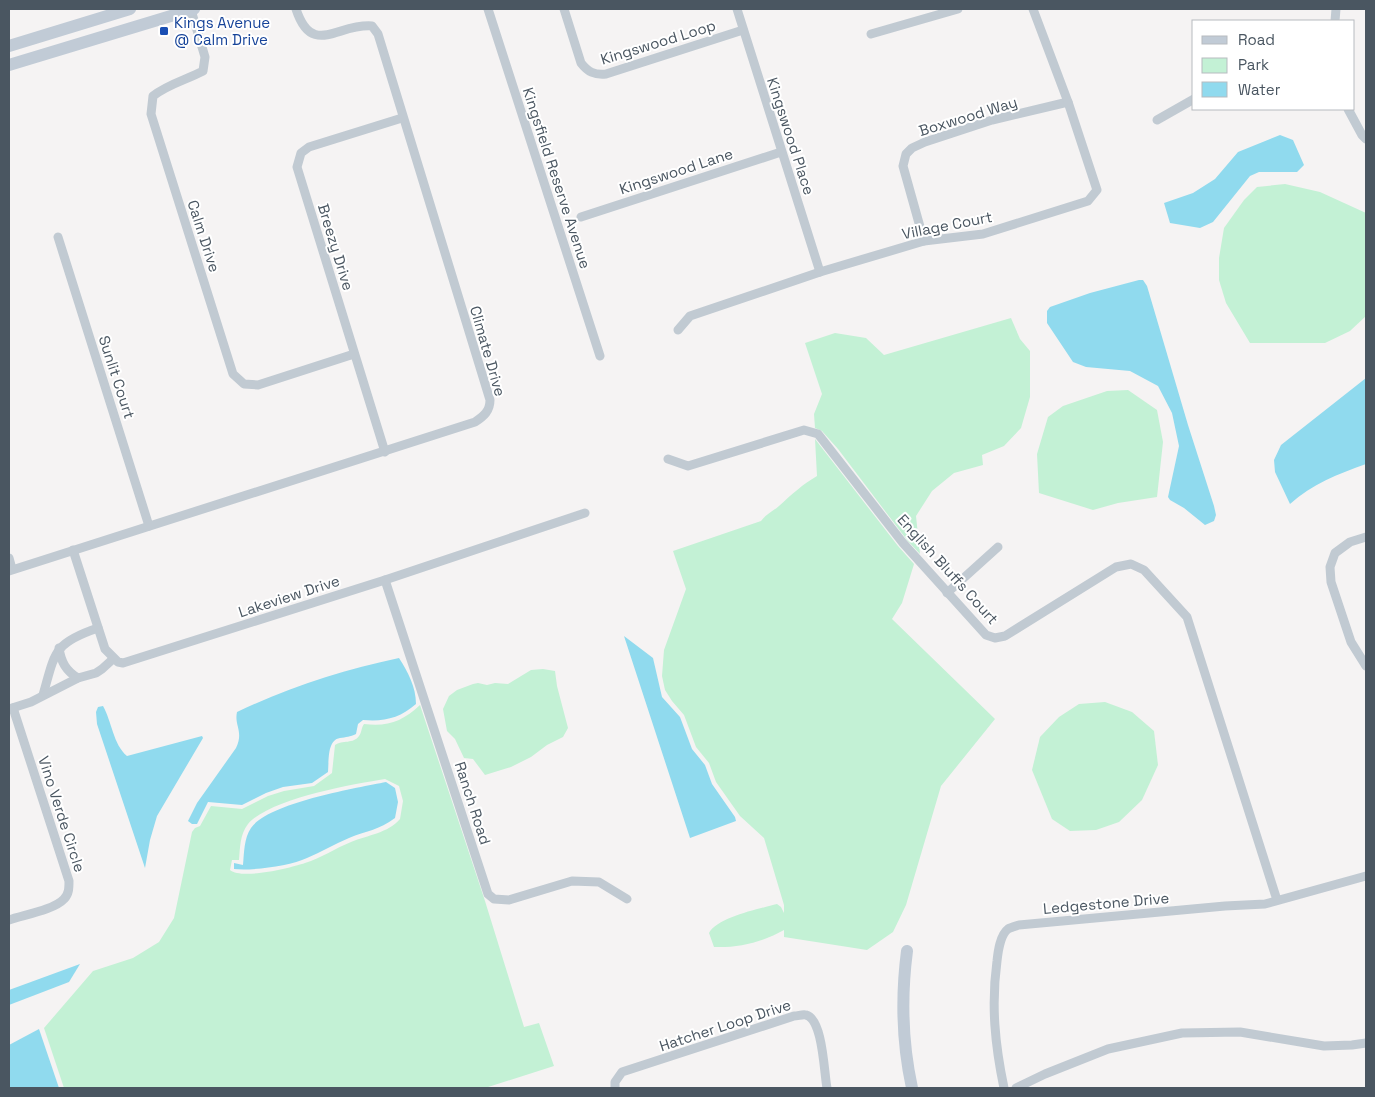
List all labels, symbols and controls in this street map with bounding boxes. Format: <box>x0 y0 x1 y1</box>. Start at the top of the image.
place label: Kings Avenue @ Calm Drive <box>174 13 270 49</box>
street label: Kingswood Loop <box>598 15 718 69</box>
legend <box>1192 20 1355 110</box>
marker: Kings Avenue @ Calm Drive <box>158 25 170 37</box>
text: Road <box>1238 30 1275 49</box>
text: Park <box>1238 55 1269 74</box>
street label: Kingswood Place <box>763 75 819 197</box>
text: Water <box>1238 80 1281 99</box>
street label: Kingsfield Reserve Avenue <box>519 85 595 271</box>
street label: Boxwood Way <box>916 92 1020 140</box>
street label: Kingswood Lane <box>617 144 735 198</box>
street label: Calm Drive <box>183 198 225 275</box>
street label: Breezy Drive <box>314 201 358 293</box>
street label: Village Court <box>900 207 994 243</box>
street label: Climate Drive <box>466 304 510 399</box>
street label: Sunlit Court <box>95 333 139 421</box>
street label: English Bluffs Court <box>893 510 1003 628</box>
street label: Lakeview Drive <box>236 571 342 621</box>
street label: Vino Verde Circle <box>34 754 90 874</box>
street label: Ranch Road <box>451 759 495 847</box>
street label: Ledgestone Drive <box>1042 888 1170 918</box>
street label: Hatcher Loop Drive <box>657 995 793 1055</box>

